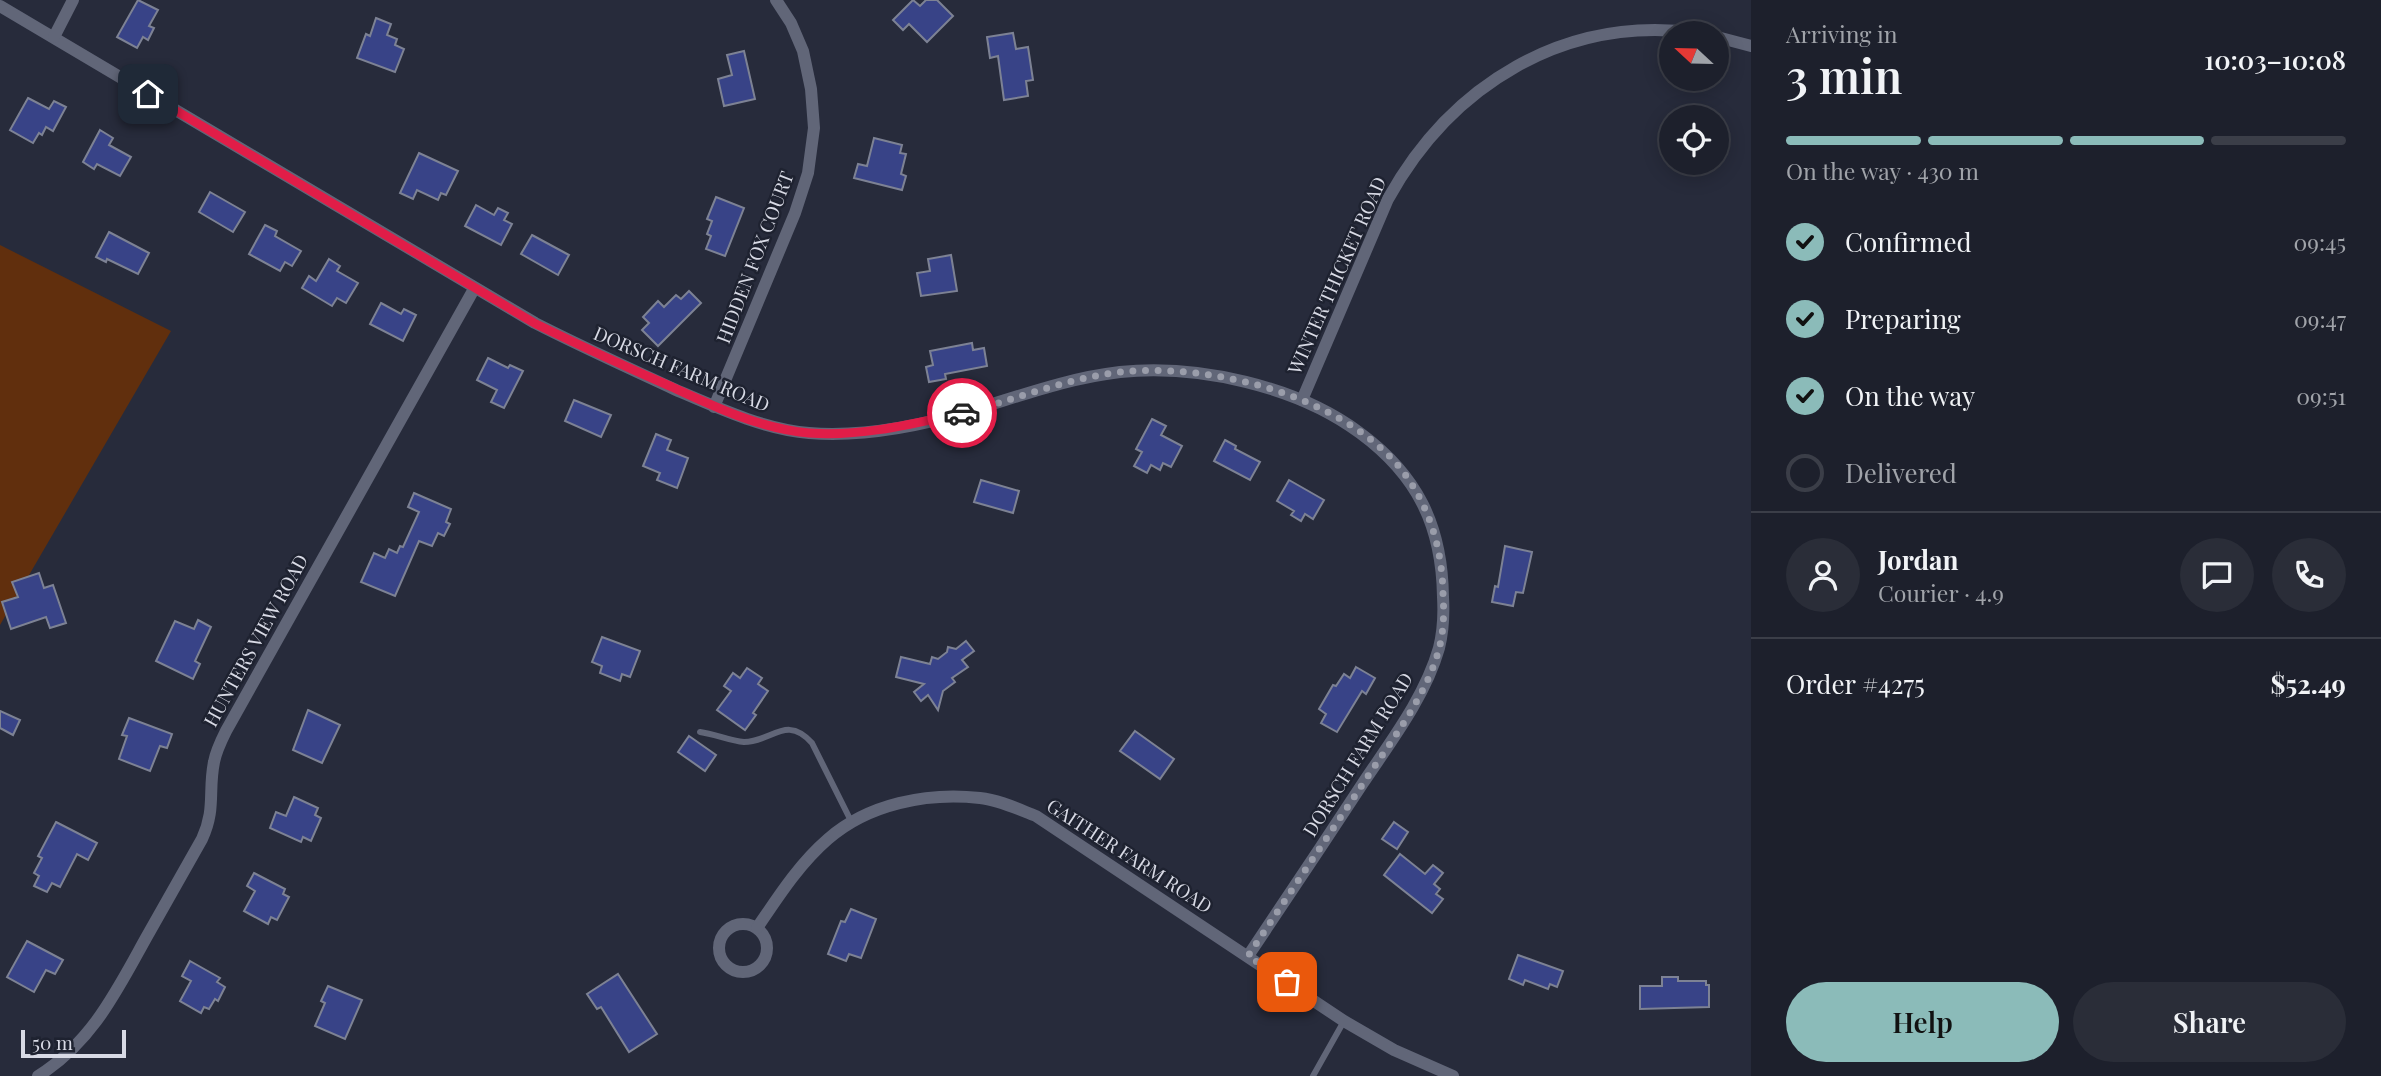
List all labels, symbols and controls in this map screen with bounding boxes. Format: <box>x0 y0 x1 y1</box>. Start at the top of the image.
text: Arriving in <box>1786 18 1898 49</box>
north arrow <box>1659 21 1729 91</box>
map controls <box>1659 21 1729 175</box>
text: 10:03–10:08 <box>2204 42 2346 77</box>
text: 3 min <box>1786 44 1902 106</box>
pin <box>118 64 178 124</box>
icon: home <box>129 75 167 113</box>
button: locate <box>1659 105 1729 175</box>
text: On the way · 430 m <box>1786 155 1979 186</box>
street label: HIDDEN FOX COURT <box>709 167 799 347</box>
street label: WINTER THICKET ROAD <box>1280 172 1391 379</box>
icon: check <box>1786 223 1824 261</box>
text: Confirmed <box>1845 224 1972 259</box>
text: 09:45 <box>2293 226 2346 257</box>
icon: check <box>1786 300 1824 338</box>
text: Preparing <box>1845 301 1961 336</box>
text: 09:47 <box>2294 303 2346 334</box>
street label: DORSCH FARM ROAD <box>590 319 774 417</box>
icon: check <box>1786 377 1824 415</box>
courier <box>927 378 997 448</box>
text: On the way <box>1845 378 1975 413</box>
text: 09:51 <box>2296 380 2346 411</box>
icon: car <box>943 394 981 432</box>
text: Delivered <box>1845 455 1957 490</box>
button: person <box>1786 538 1860 612</box>
button: chat <box>2180 538 2254 612</box>
button: phone <box>2272 538 2346 612</box>
text: Jordan <box>1878 542 1958 577</box>
street label: HUNTERS VIEW ROAD <box>197 549 313 731</box>
text: Courier · 4.9 <box>1878 577 2004 608</box>
text: Order #4275 <box>1786 666 1925 701</box>
text: $52.49 <box>2270 666 2346 701</box>
street label: DORSCH FARM ROAD <box>1296 667 1418 841</box>
street label: GAITHER FARM ROAD <box>1042 792 1218 918</box>
pin <box>1257 952 1317 1012</box>
icon: bag <box>1268 963 1306 1001</box>
button: Help <box>1786 982 2059 1062</box>
button: Share <box>2073 982 2346 1062</box>
scale bar <box>21 1027 126 1059</box>
text: 50 m <box>32 1029 73 1055</box>

